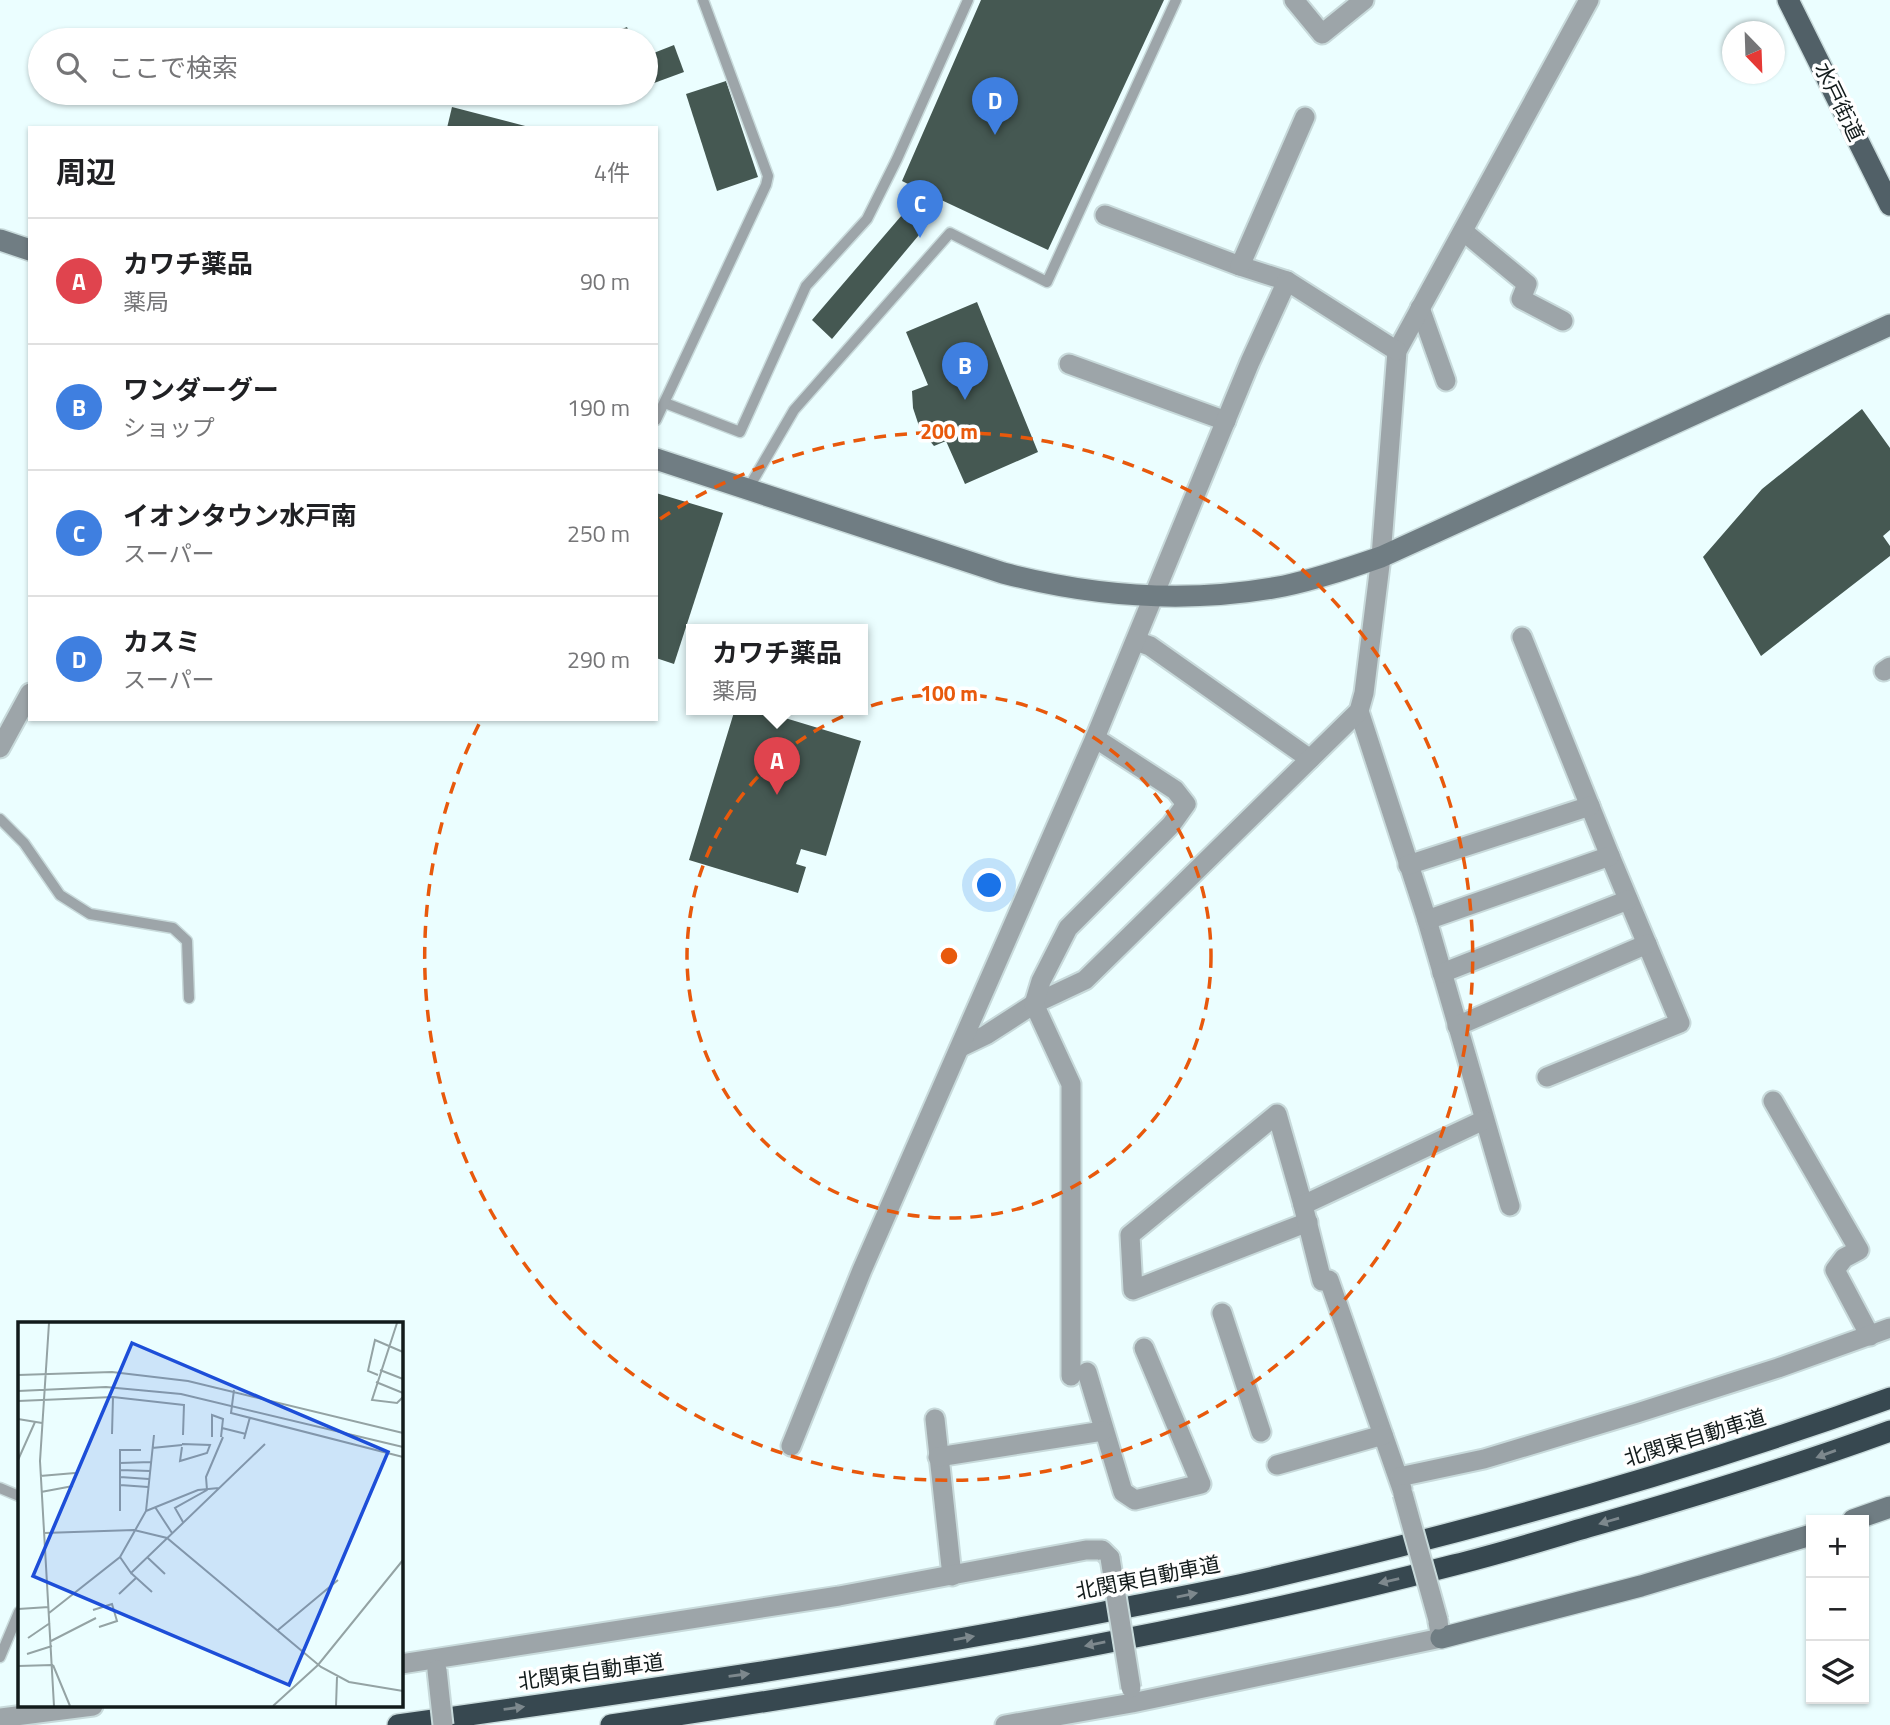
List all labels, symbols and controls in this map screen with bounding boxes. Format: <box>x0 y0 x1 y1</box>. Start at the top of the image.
north arrow <box>1722 21 1785 84</box>
search box <box>28 28 658 105</box>
icon: search <box>52 48 90 86</box>
text: ここで検索 <box>108 48 238 87</box>
street label: 水戸街道 <box>1807 57 1873 146</box>
pin: D <box>972 77 1018 135</box>
text: 周辺 <box>56 149 116 195</box>
text: 4件 <box>594 155 630 190</box>
pin: C <box>897 180 943 238</box>
text: カワチ薬品 <box>123 244 253 283</box>
text: A <box>72 264 86 299</box>
text: 90 m <box>580 264 630 299</box>
text: 薬局 <box>123 284 169 319</box>
pin: B <box>942 342 988 400</box>
text: ワンダーグー <box>123 370 279 409</box>
text: B <box>72 390 86 425</box>
text: 190 m <box>567 390 630 425</box>
text: ショップ <box>123 410 215 445</box>
text: 200 m <box>920 415 978 447</box>
text: イオンタウン水戸南 <box>123 496 357 535</box>
text: C <box>73 516 85 551</box>
text: 250 m <box>567 516 630 551</box>
text: スーパー <box>123 536 215 571</box>
text: カスミ <box>123 622 201 661</box>
popup <box>686 624 868 715</box>
text: カワチ薬品 <box>712 633 842 672</box>
text: D <box>72 642 86 677</box>
text: 290 m <box>567 642 630 677</box>
text: スーパー <box>123 662 215 697</box>
text: 薬局 <box>712 673 758 708</box>
text: 100 m <box>920 677 978 709</box>
pin: A <box>754 737 800 795</box>
your location <box>972 868 1006 902</box>
centre of rings <box>937 944 961 968</box>
inset map <box>18 1322 402 1708</box>
street label: 北関東自動車道 <box>1620 1400 1770 1474</box>
one-way arrow <box>1816 1449 1837 1460</box>
map controls <box>1806 1515 1869 1704</box>
button: + <box>1806 1515 1869 1578</box>
one-way arrow <box>1598 1517 1619 1527</box>
street label: 北関東自動車道 <box>1073 1547 1223 1607</box>
one-way arrow <box>1378 1575 1400 1586</box>
button: − <box>1806 1578 1869 1641</box>
one-way arrow <box>1176 1590 1198 1601</box>
one-way arrow <box>953 1632 975 1643</box>
one-way arrow <box>1084 1639 1106 1650</box>
button: layers <box>1806 1641 1869 1704</box>
street label: 北関東自動車道 <box>516 1645 666 1697</box>
one-way arrow <box>728 1669 750 1680</box>
one-way arrow <box>503 1702 525 1713</box>

